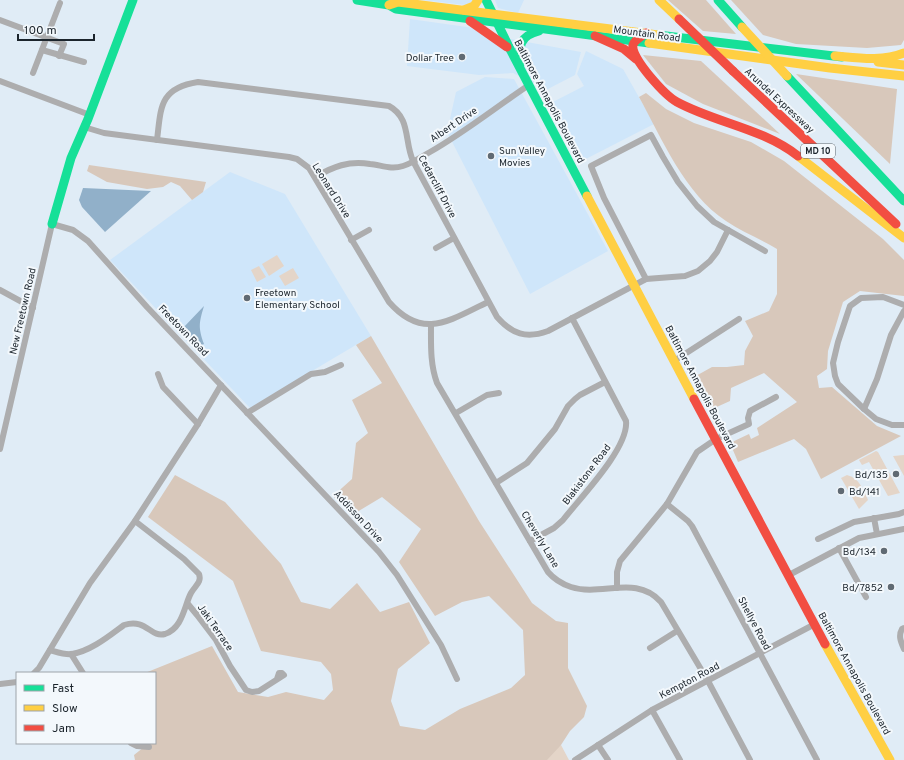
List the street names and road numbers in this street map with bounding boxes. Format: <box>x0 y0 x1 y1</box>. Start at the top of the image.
street label: Mountain Road <box>612 23 681 46</box>
street label: Baltimore Annapolis Boulevard <box>510 38 587 166</box>
street label: Arundel Expressway <box>741 65 817 137</box>
street label: Albert Drive <box>428 105 480 146</box>
road number: MD 10 <box>801 144 835 158</box>
street label: Cedarcliff Drive <box>415 153 459 221</box>
street label: Leonard Drive <box>309 161 353 221</box>
street label: New Freetown Road <box>7 267 40 356</box>
street label: Freetown Road <box>155 303 211 360</box>
street label: Baltimore Annapolis Boulevard <box>661 324 738 452</box>
street label: Blakistone Road <box>560 442 614 508</box>
street label: Addisson Drive <box>330 488 385 546</box>
street label: Cheverly Lane <box>518 509 562 571</box>
street label: Shellye Road <box>734 595 773 653</box>
street label: Jaki Terrace <box>194 602 236 654</box>
street label: Baltimore Annapolis Boulevard <box>814 610 893 737</box>
street label: Kempton Road <box>657 660 722 703</box>

